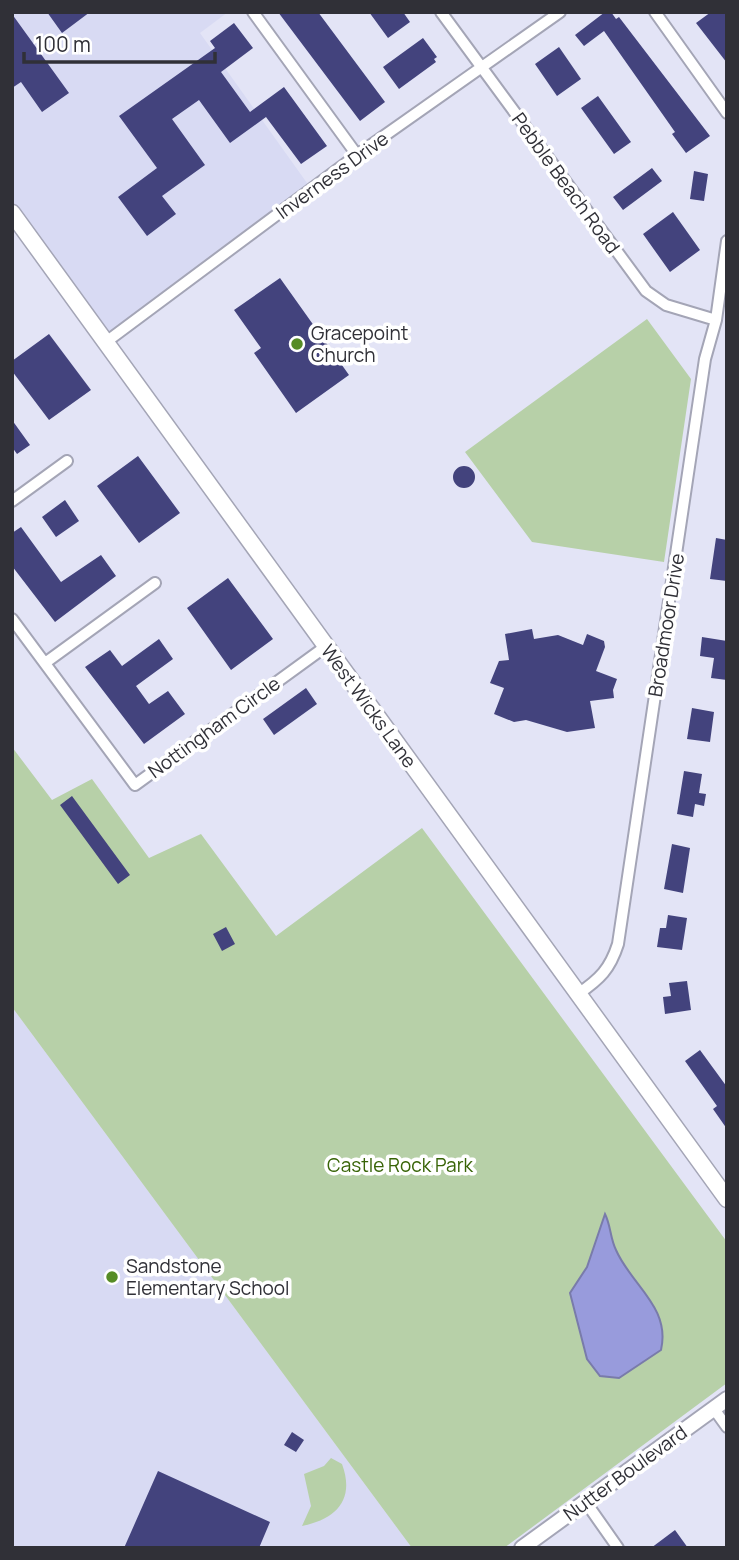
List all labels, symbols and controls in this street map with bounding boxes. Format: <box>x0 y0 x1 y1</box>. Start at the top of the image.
scale bar <box>24 21 215 65</box>
text: 100 m <box>35 30 91 58</box>
street label: Pebble Beach Road <box>506 107 626 259</box>
street label: Inverness Drive <box>270 125 394 225</box>
place label: Gracepoint Church <box>311 320 408 368</box>
marker: Gracepoint Church <box>289 336 305 352</box>
street label: Broadmoor Drive <box>642 551 690 699</box>
street label: West Wicks Lane <box>315 639 423 773</box>
street label: Nottingham Circle <box>143 670 285 784</box>
park label: Castle Rock Park <box>327 1152 474 1178</box>
place label: Sandstone Elementary School <box>126 1253 289 1301</box>
marker: Sandstone Elementary School <box>104 1269 120 1285</box>
street label: Nutter Boulevard <box>558 1419 692 1527</box>

